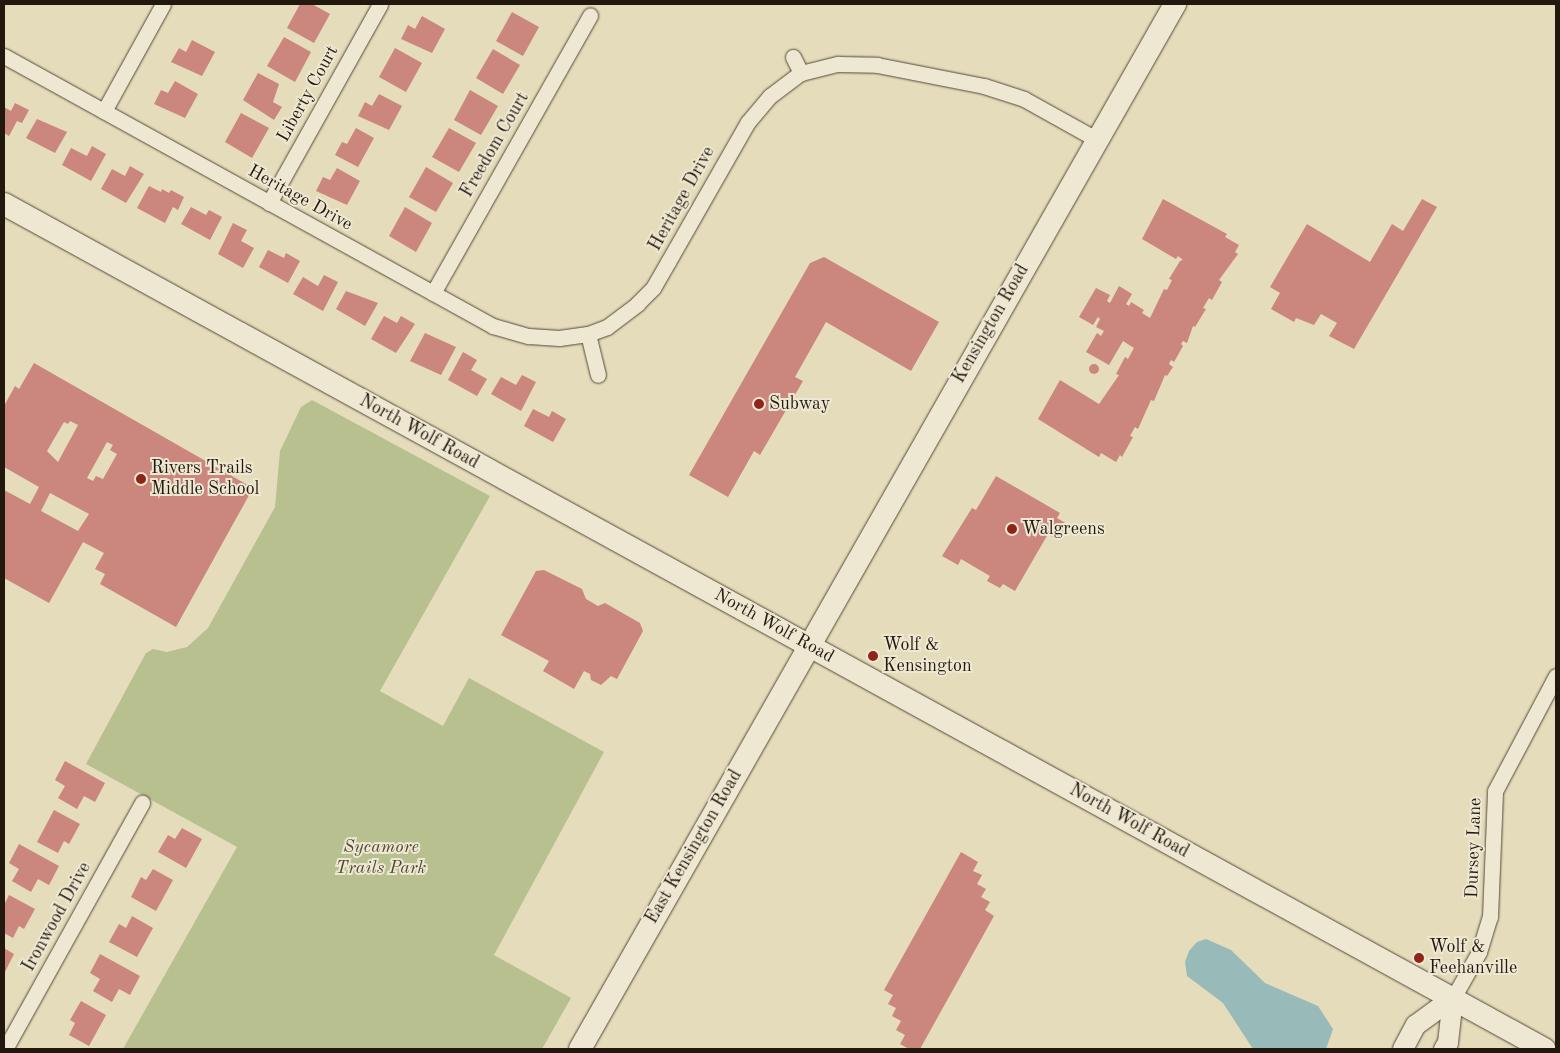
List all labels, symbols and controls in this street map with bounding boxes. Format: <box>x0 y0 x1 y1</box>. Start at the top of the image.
street label: Liberty Court <box>273 42 343 146</box>
street label: Freedom Court <box>456 88 534 202</box>
street label: Heritage Drive <box>644 143 720 255</box>
street label: Heritage Drive <box>244 160 356 236</box>
street label: Kensington Road <box>948 261 1034 387</box>
street label: North Wolf Road <box>355 390 483 474</box>
place label: Subway <box>769 393 830 415</box>
marker: Subway <box>753 398 765 410</box>
place label: Rivers Trails Middle School <box>151 458 259 500</box>
marker: Rivers Trails Middle School <box>135 473 147 485</box>
place label: Walgreens <box>1022 518 1105 540</box>
marker: Walgreens <box>1006 523 1018 535</box>
street label: North Wolf Road <box>710 584 838 668</box>
place label: Wolf & Kensington <box>883 635 972 678</box>
marker: Wolf & Kensington <box>867 650 879 662</box>
street label: East Kensington Road <box>641 766 747 928</box>
street label: North Wolf Road <box>1065 779 1193 863</box>
street label: Dursey Lane <box>1461 797 1487 899</box>
park label: Sycamore Trails Park <box>336 837 426 880</box>
street label: Ironwood Drive <box>18 859 96 975</box>
place label: Wolf & Feehanville <box>1429 937 1517 980</box>
marker: Wolf & Feehanville <box>1413 952 1425 964</box>

